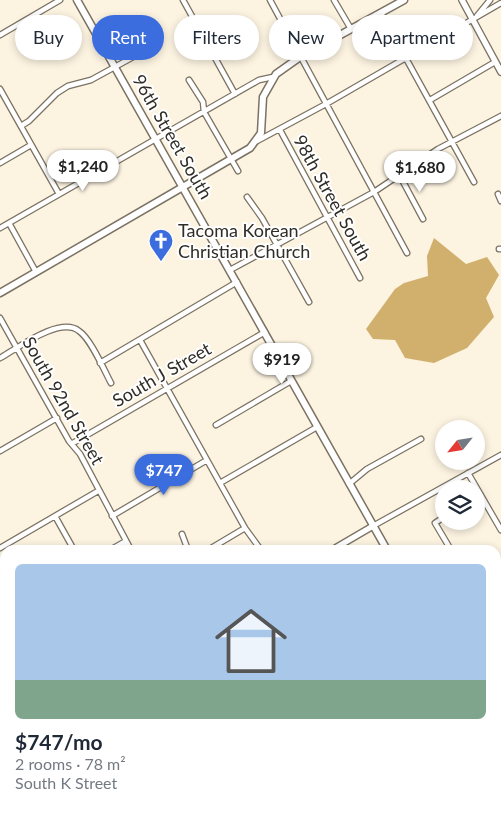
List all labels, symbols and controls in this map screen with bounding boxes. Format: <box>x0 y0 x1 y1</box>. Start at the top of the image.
chip: Buy <box>15 15 82 60</box>
chip: Rent <box>92 15 164 60</box>
chip: Filters <box>174 15 259 60</box>
chip: New <box>269 15 342 60</box>
chip: Apartment <box>352 15 473 60</box>
street label: 96th Street South <box>128 70 218 203</box>
street label: 98th Street South <box>289 131 377 264</box>
pin: $1,240 <box>42 150 124 192</box>
pin: $1,680 <box>379 150 461 193</box>
text: $1,240 <box>58 156 108 175</box>
text: $1,680 <box>395 157 445 176</box>
place label: Tacoma Korean Christian Church <box>178 219 310 262</box>
church icon: Tacoma Korean Christian Church <box>148 228 174 262</box>
street label: South 92nd Street <box>18 333 110 469</box>
street label: South J Street <box>108 337 215 411</box>
pin: $919 <box>252 342 312 385</box>
text: $919 <box>263 349 301 368</box>
north arrow <box>435 420 485 470</box>
map controls <box>435 420 485 530</box>
pin: $747 <box>134 454 194 496</box>
text: $747 <box>145 460 183 479</box>
button: layers <box>435 480 485 530</box>
icon: home <box>206 596 296 686</box>
text: $747/mo <box>15 729 103 754</box>
text: 2 rooms · 78 m² <box>15 754 126 773</box>
text: South K Street <box>15 773 117 792</box>

